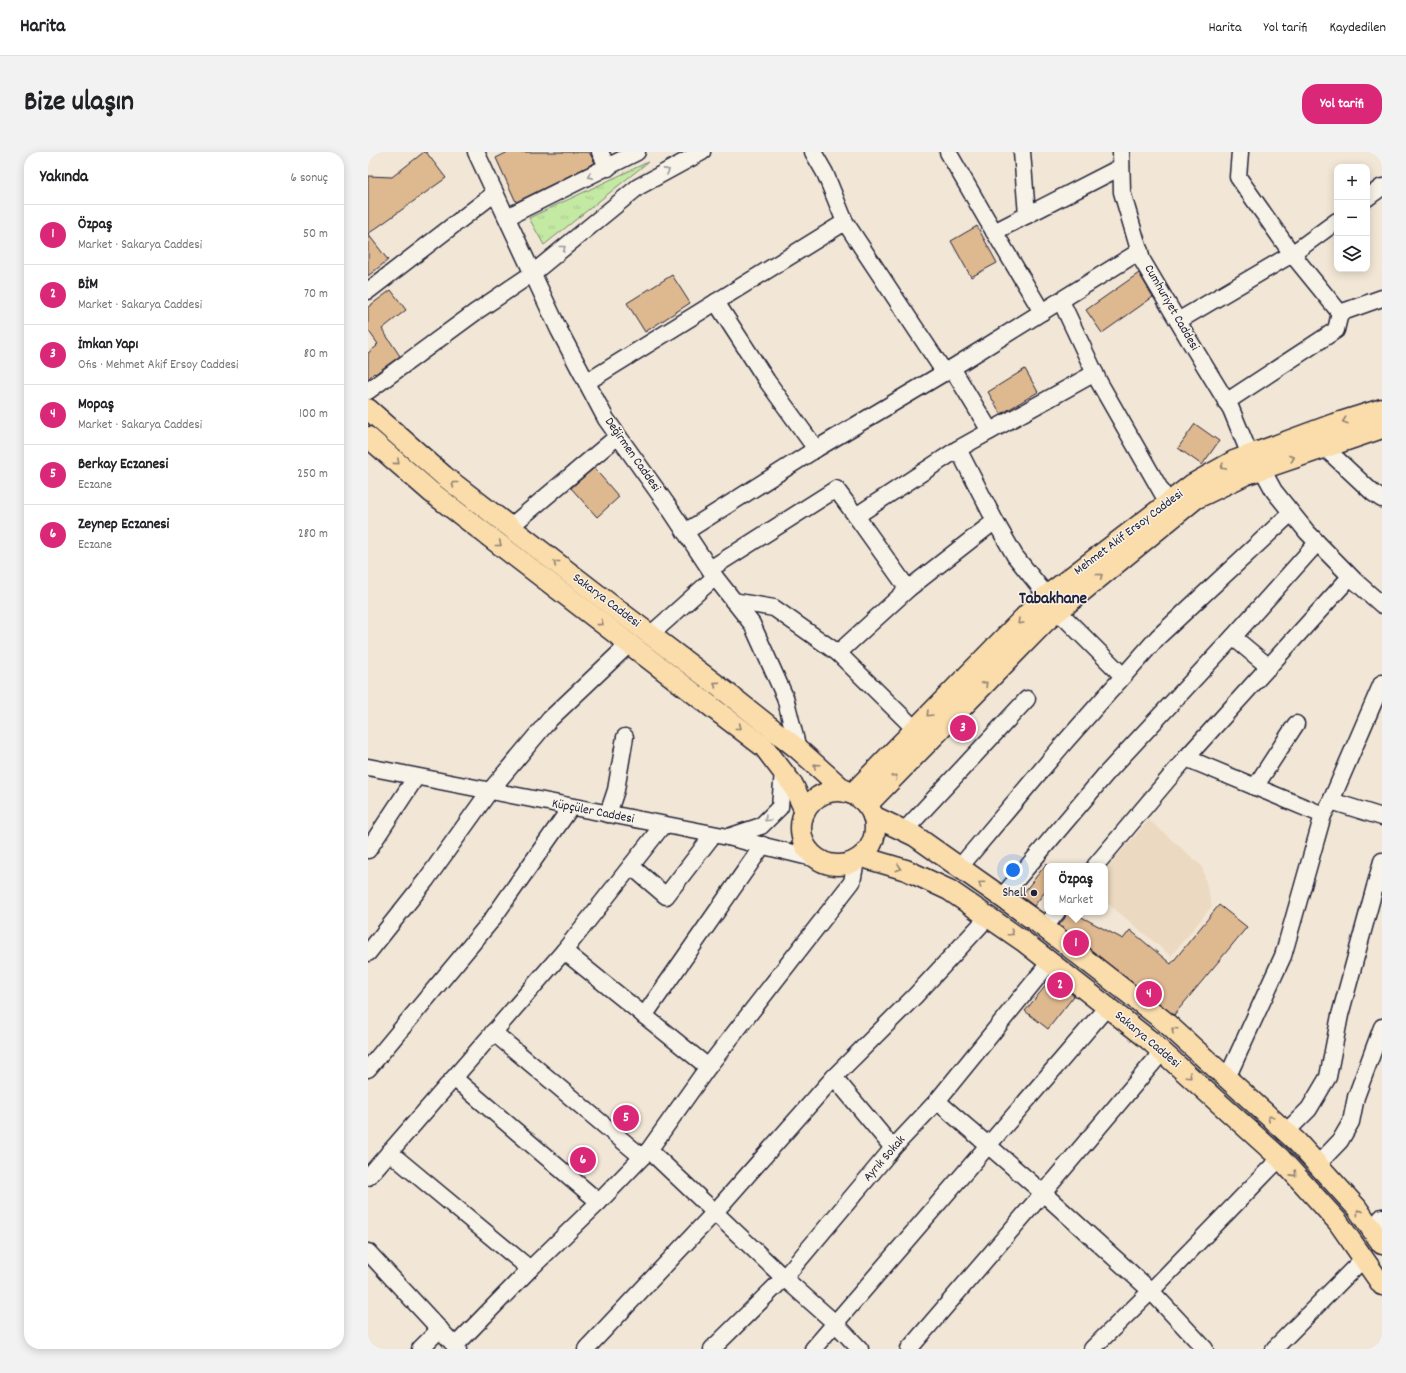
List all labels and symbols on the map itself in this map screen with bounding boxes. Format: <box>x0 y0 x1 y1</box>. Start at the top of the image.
one-way arrow <box>663 169 670 176</box>
one-way arrow <box>587 171 594 179</box>
one-way arrow <box>558 246 565 253</box>
street label: Cumhuriyet Caddesi <box>1139 261 1204 355</box>
street label: Değirmen Caddesi <box>599 414 665 497</box>
one-way arrow <box>1342 416 1349 425</box>
one-way arrow <box>1289 455 1296 463</box>
one-way arrow <box>393 458 400 465</box>
one-way arrow <box>1220 462 1227 469</box>
one-way arrow <box>451 481 458 488</box>
street label: Mehmet Akif Ersoy Caddesi <box>1070 485 1188 580</box>
one-way arrow <box>494 539 501 546</box>
one-way arrow <box>554 561 561 568</box>
street label: Sakarya Caddesi <box>568 569 644 633</box>
one-way arrow <box>1095 573 1102 580</box>
district label: Tabakhane <box>1019 588 1088 612</box>
one-way arrow <box>1017 617 1025 625</box>
one-way arrow <box>597 618 604 625</box>
one-way arrow <box>980 681 988 689</box>
one-way arrow <box>713 682 720 689</box>
one-way arrow <box>926 709 934 717</box>
pin: 3 <box>950 713 976 743</box>
one-way arrow <box>734 722 741 729</box>
one-way arrow <box>814 764 821 771</box>
one-way arrow <box>890 775 897 782</box>
street label: Küpçüler Caddesi <box>550 795 636 829</box>
one-way arrow <box>764 814 772 822</box>
your location <box>1003 860 1023 880</box>
one-way arrow <box>895 863 902 872</box>
one-way arrow <box>979 882 986 889</box>
place label: Shell <box>1002 884 1026 903</box>
marker: Shell <box>1029 888 1039 898</box>
one-way arrow <box>1007 928 1014 936</box>
pin: 1 <box>1063 928 1089 958</box>
pin: 2 <box>1047 970 1073 1000</box>
pin: 4 <box>1136 979 1162 1009</box>
street label: Sakarya Caddesi <box>1110 1007 1184 1074</box>
one-way arrow <box>1171 1027 1179 1035</box>
one-way arrow <box>1184 1071 1191 1078</box>
pin: 5 <box>613 1103 639 1133</box>
one-way arrow <box>1267 1115 1275 1122</box>
street label: Ayrık Sokak <box>859 1132 911 1186</box>
pin: 6 <box>570 1145 596 1175</box>
one-way arrow <box>1289 1169 1296 1176</box>
one-way arrow <box>1357 1209 1364 1216</box>

